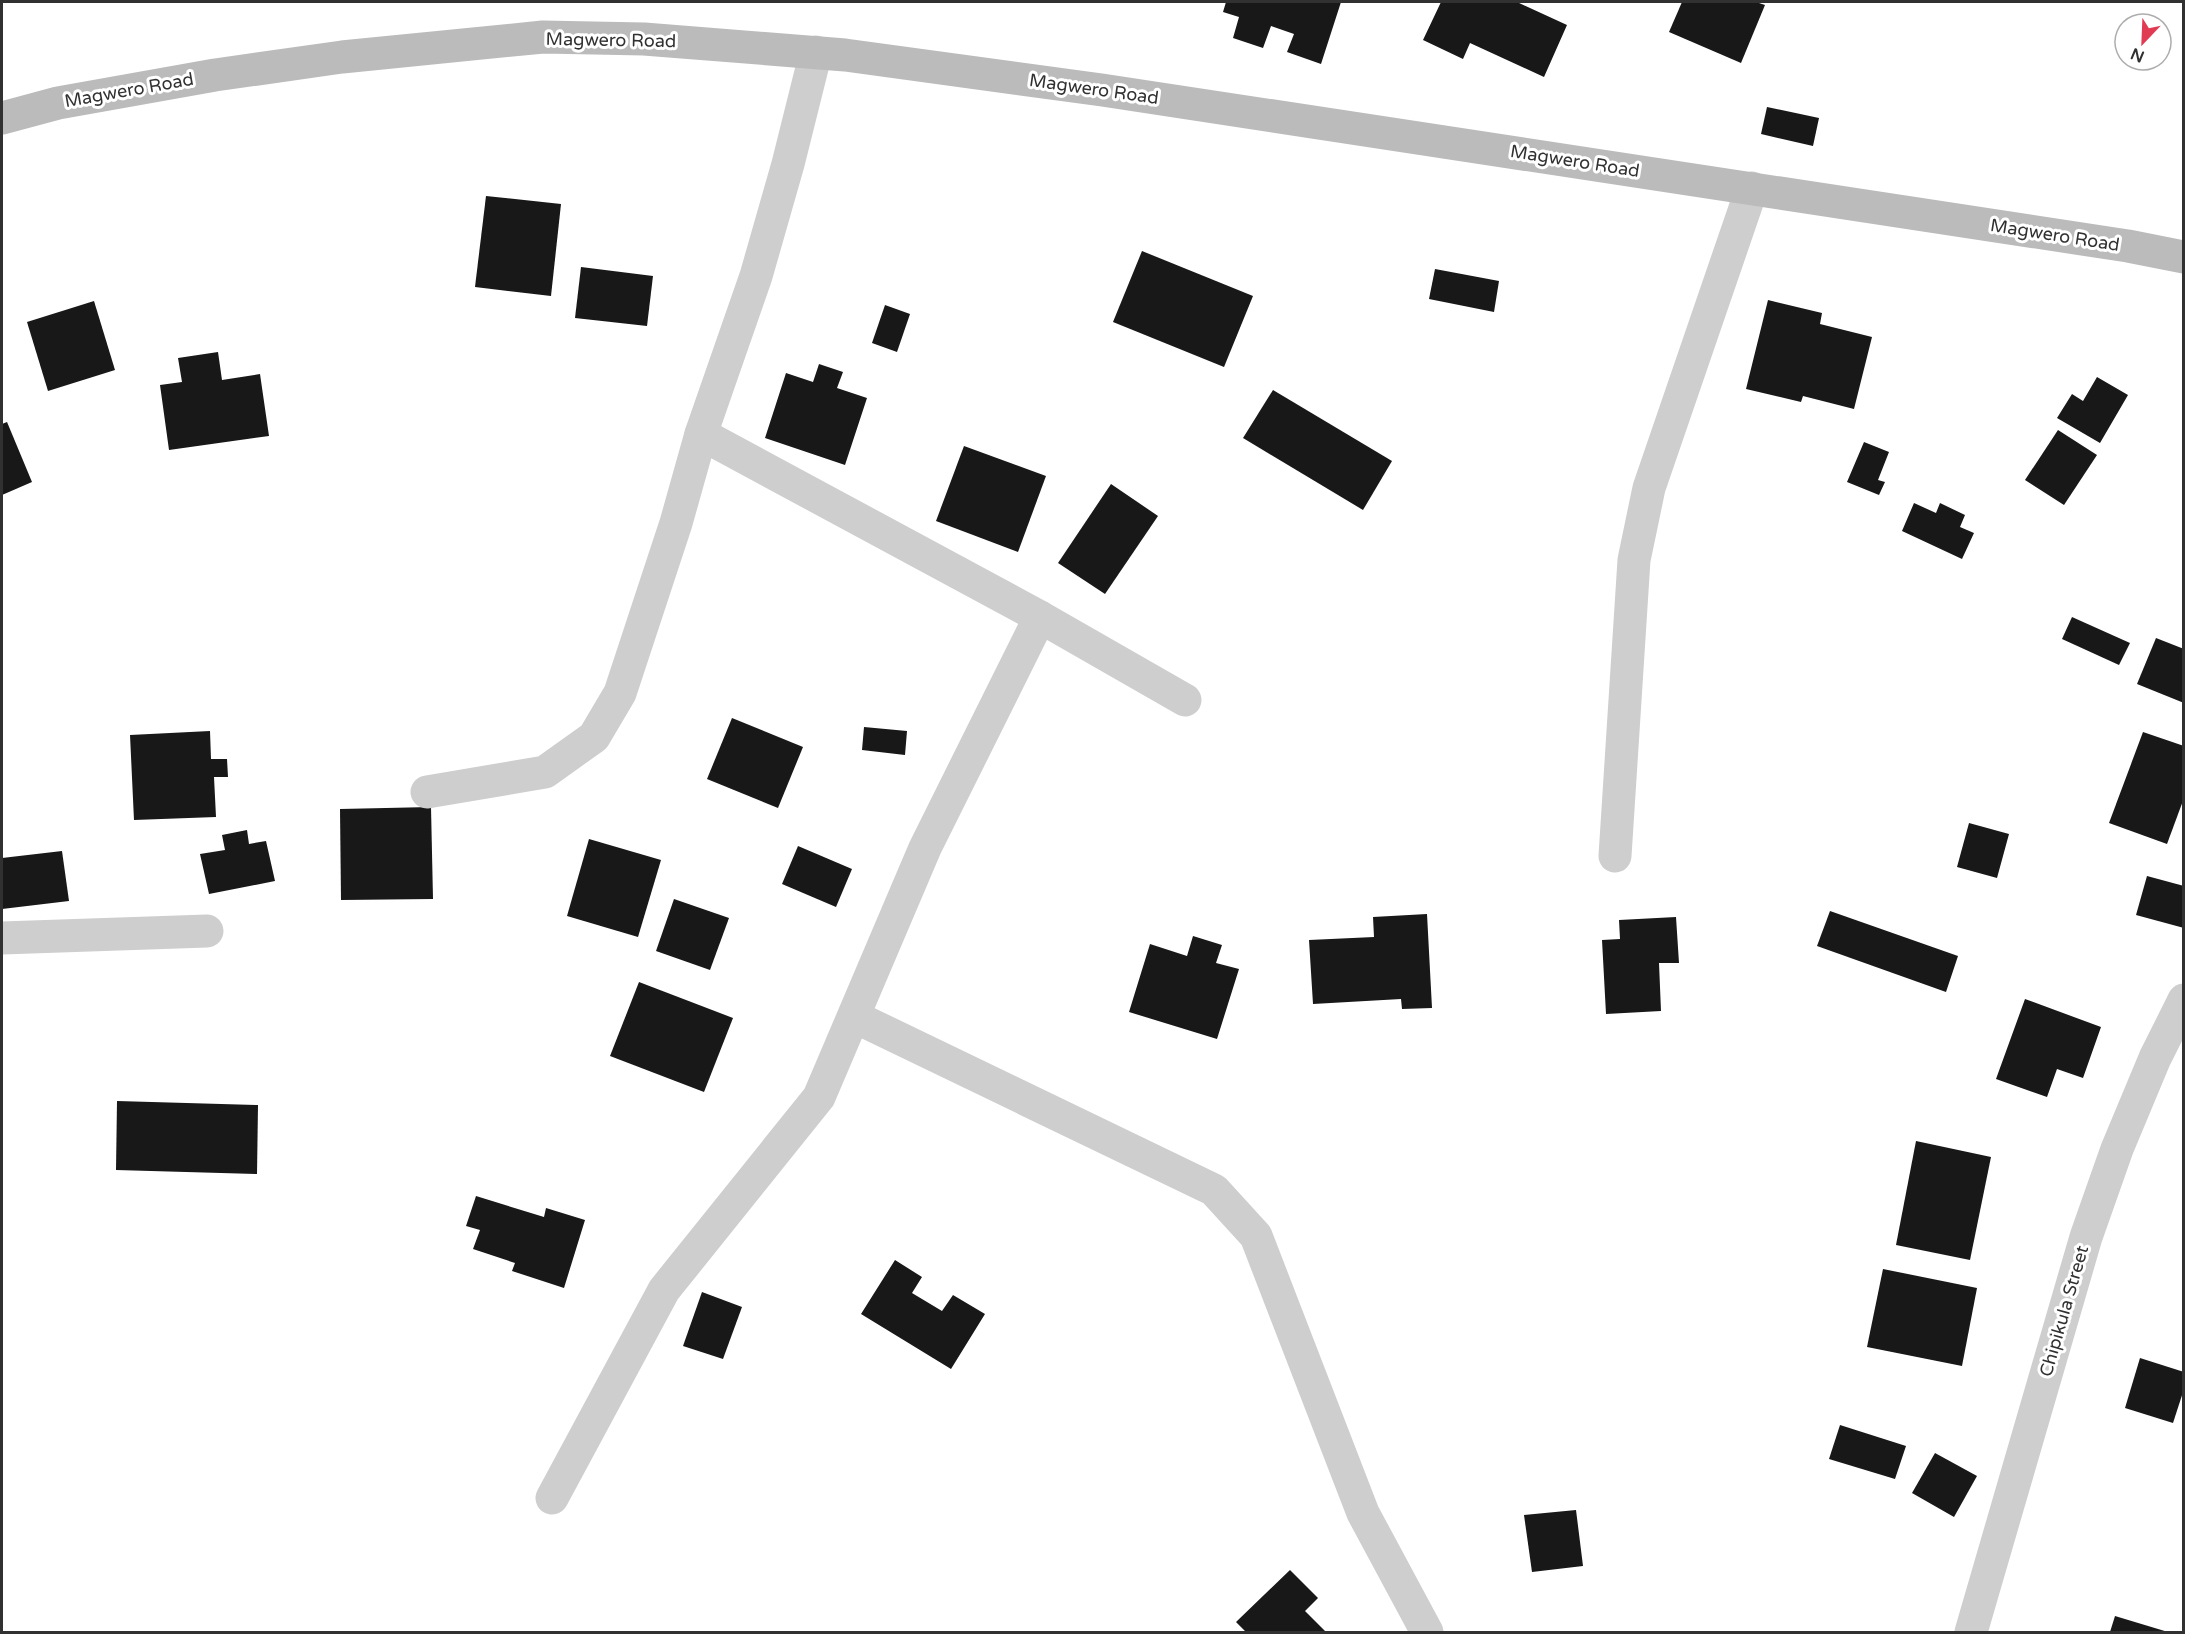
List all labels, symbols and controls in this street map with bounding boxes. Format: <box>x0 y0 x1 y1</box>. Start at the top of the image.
north arrow <box>2113 12 2173 72</box>
street label: Magwero Road <box>545 28 677 52</box>
text: N <box>2128 43 2147 67</box>
street label: Magwero Road <box>63 68 195 112</box>
street label: Magwero Road <box>1028 69 1160 109</box>
street label: Magwero Road <box>1509 140 1641 182</box>
street label: Magwero Road <box>1989 214 2121 256</box>
street label: Chipikula Street <box>2035 1243 2093 1379</box>

